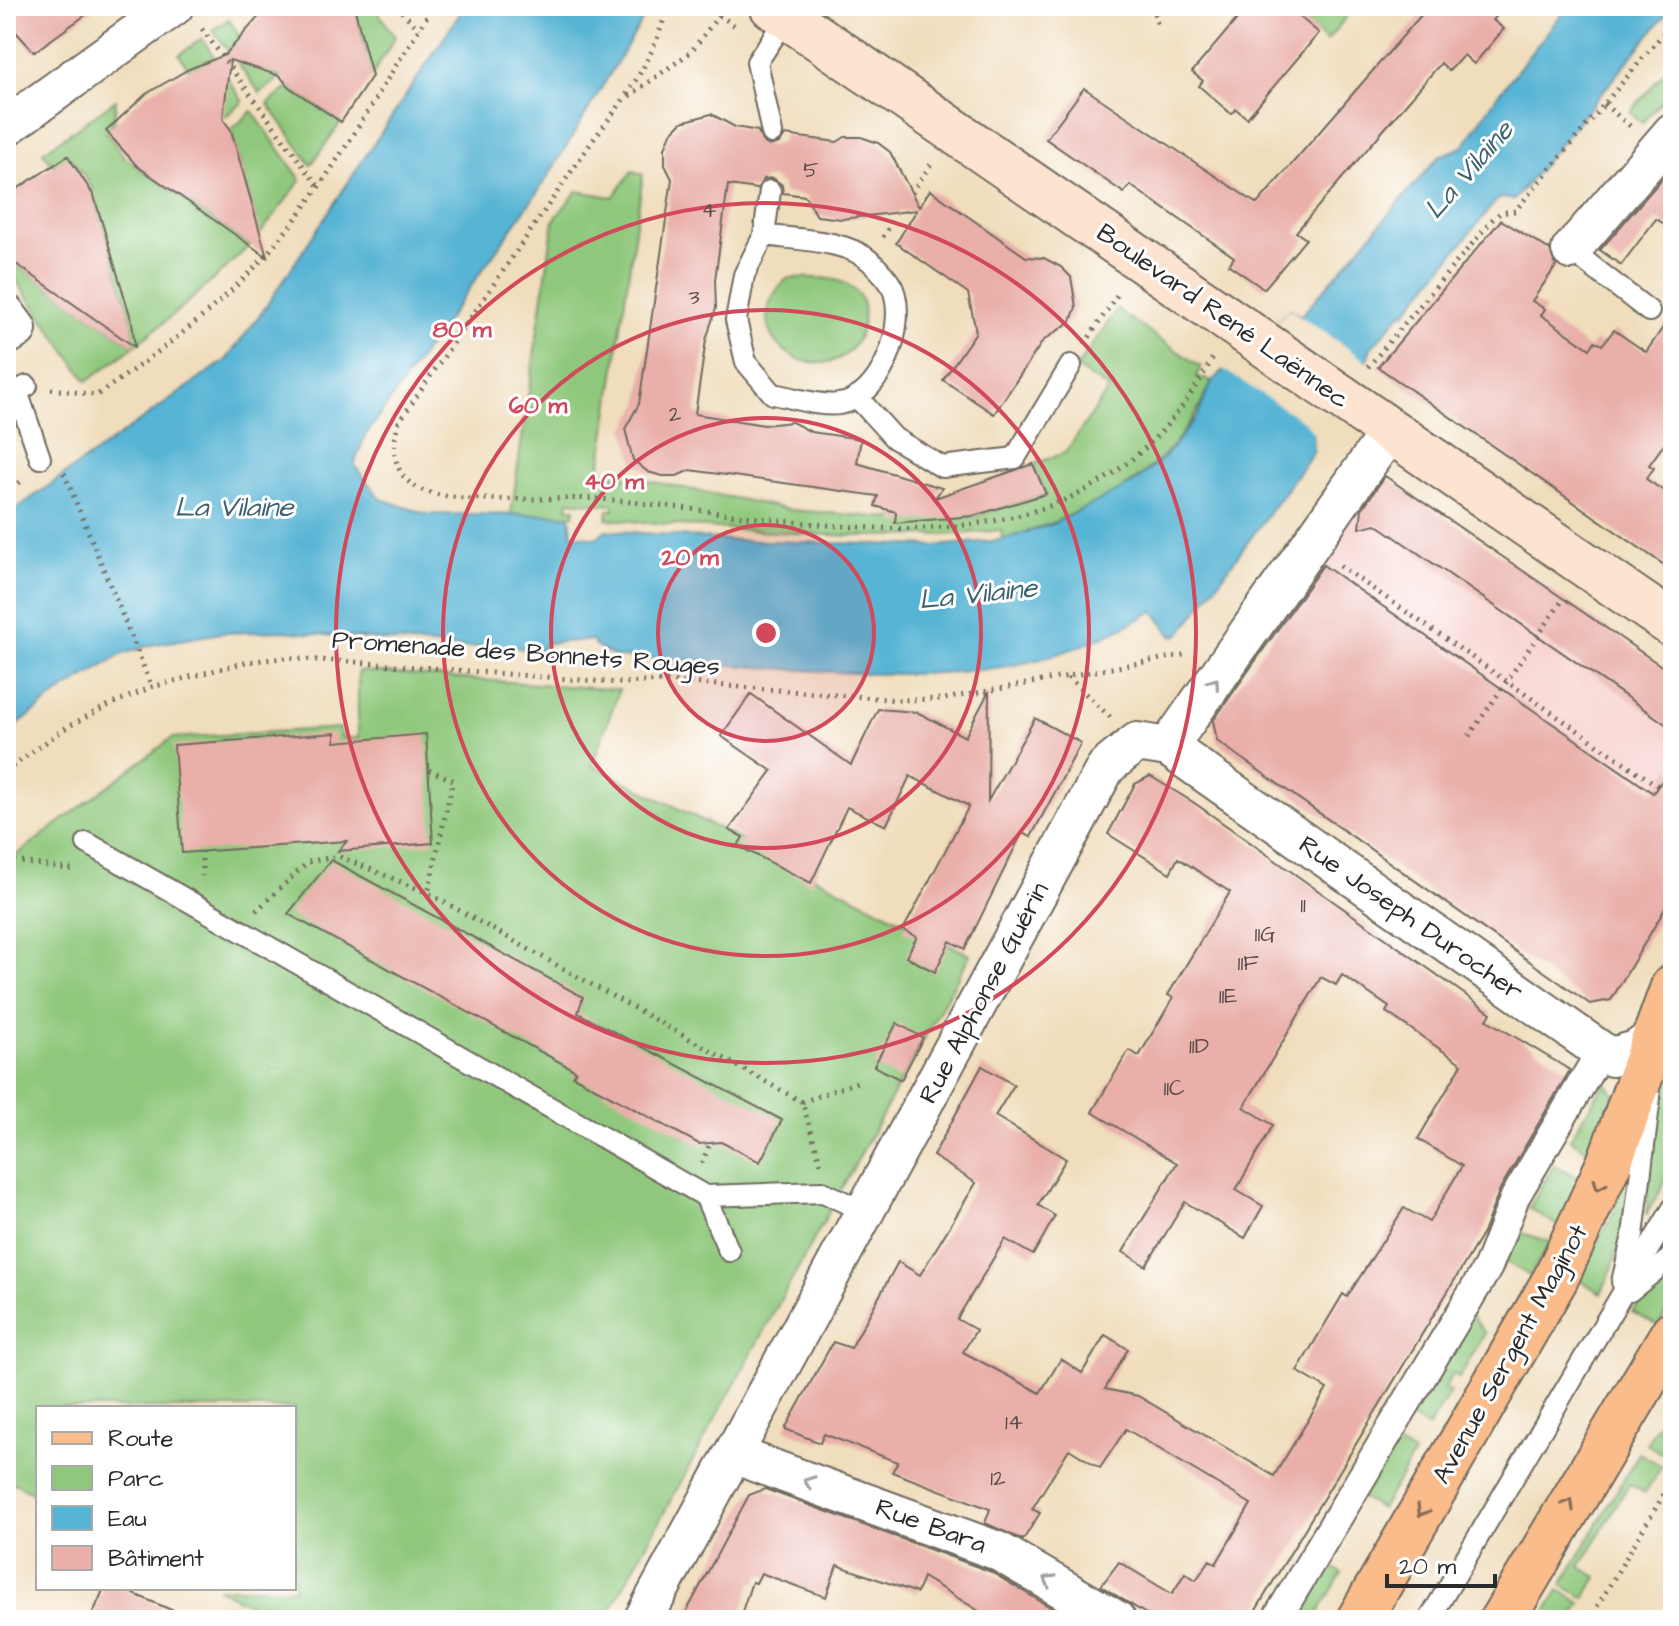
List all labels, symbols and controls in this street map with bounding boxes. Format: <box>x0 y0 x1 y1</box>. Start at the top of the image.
water label: La Vilaine <box>1415 111 1524 228</box>
house number: 5 <box>803 155 819 186</box>
house number: 4 <box>702 195 717 226</box>
street label: Boulevard René Laënnec <box>1089 215 1357 417</box>
house number: 3 <box>688 282 700 313</box>
text: 80 m <box>433 313 492 347</box>
text: 60 m <box>509 389 568 423</box>
house number: 2 <box>669 399 682 430</box>
text: 40 m <box>584 465 644 499</box>
water label: La Vilaine <box>175 488 295 527</box>
text: 20 m <box>660 541 719 575</box>
water label: La Vilaine <box>917 568 1041 620</box>
centre of rings <box>752 619 780 647</box>
street label: Promenade des Bonnets Rouges <box>331 621 721 687</box>
one-way arrow <box>1204 678 1219 692</box>
street label: Rue Joseph Durocher <box>1292 827 1530 1009</box>
street label: Rue Alphonse Guérin <box>910 876 1058 1110</box>
house number: 11 <box>1300 890 1306 921</box>
house number: 11G <box>1255 919 1275 950</box>
house number: 11F <box>1238 948 1259 979</box>
house number: 11E <box>1219 981 1237 1012</box>
house number: 11D <box>1189 1031 1209 1062</box>
house number: 11C <box>1163 1073 1185 1104</box>
one-way arrow <box>1593 1176 1609 1191</box>
street label: Avenue Sergent Maginot <box>1424 1217 1598 1491</box>
legend <box>36 1406 296 1590</box>
house number: 14 <box>1005 1407 1023 1438</box>
text: Route <box>108 1422 174 1456</box>
text: Parc <box>108 1462 164 1496</box>
house number: 12 <box>990 1463 1006 1494</box>
one-way arrow <box>803 1475 817 1492</box>
street label: Rue Bara <box>871 1489 991 1563</box>
one-way arrow <box>1559 1498 1575 1513</box>
text: Eau <box>108 1502 147 1536</box>
one-way arrow <box>1417 1502 1432 1517</box>
scale bar <box>1387 1538 1495 1588</box>
text: Bâtiment <box>108 1542 204 1576</box>
text: 20 m <box>1399 1550 1456 1584</box>
one-way arrow <box>1043 1574 1058 1590</box>

